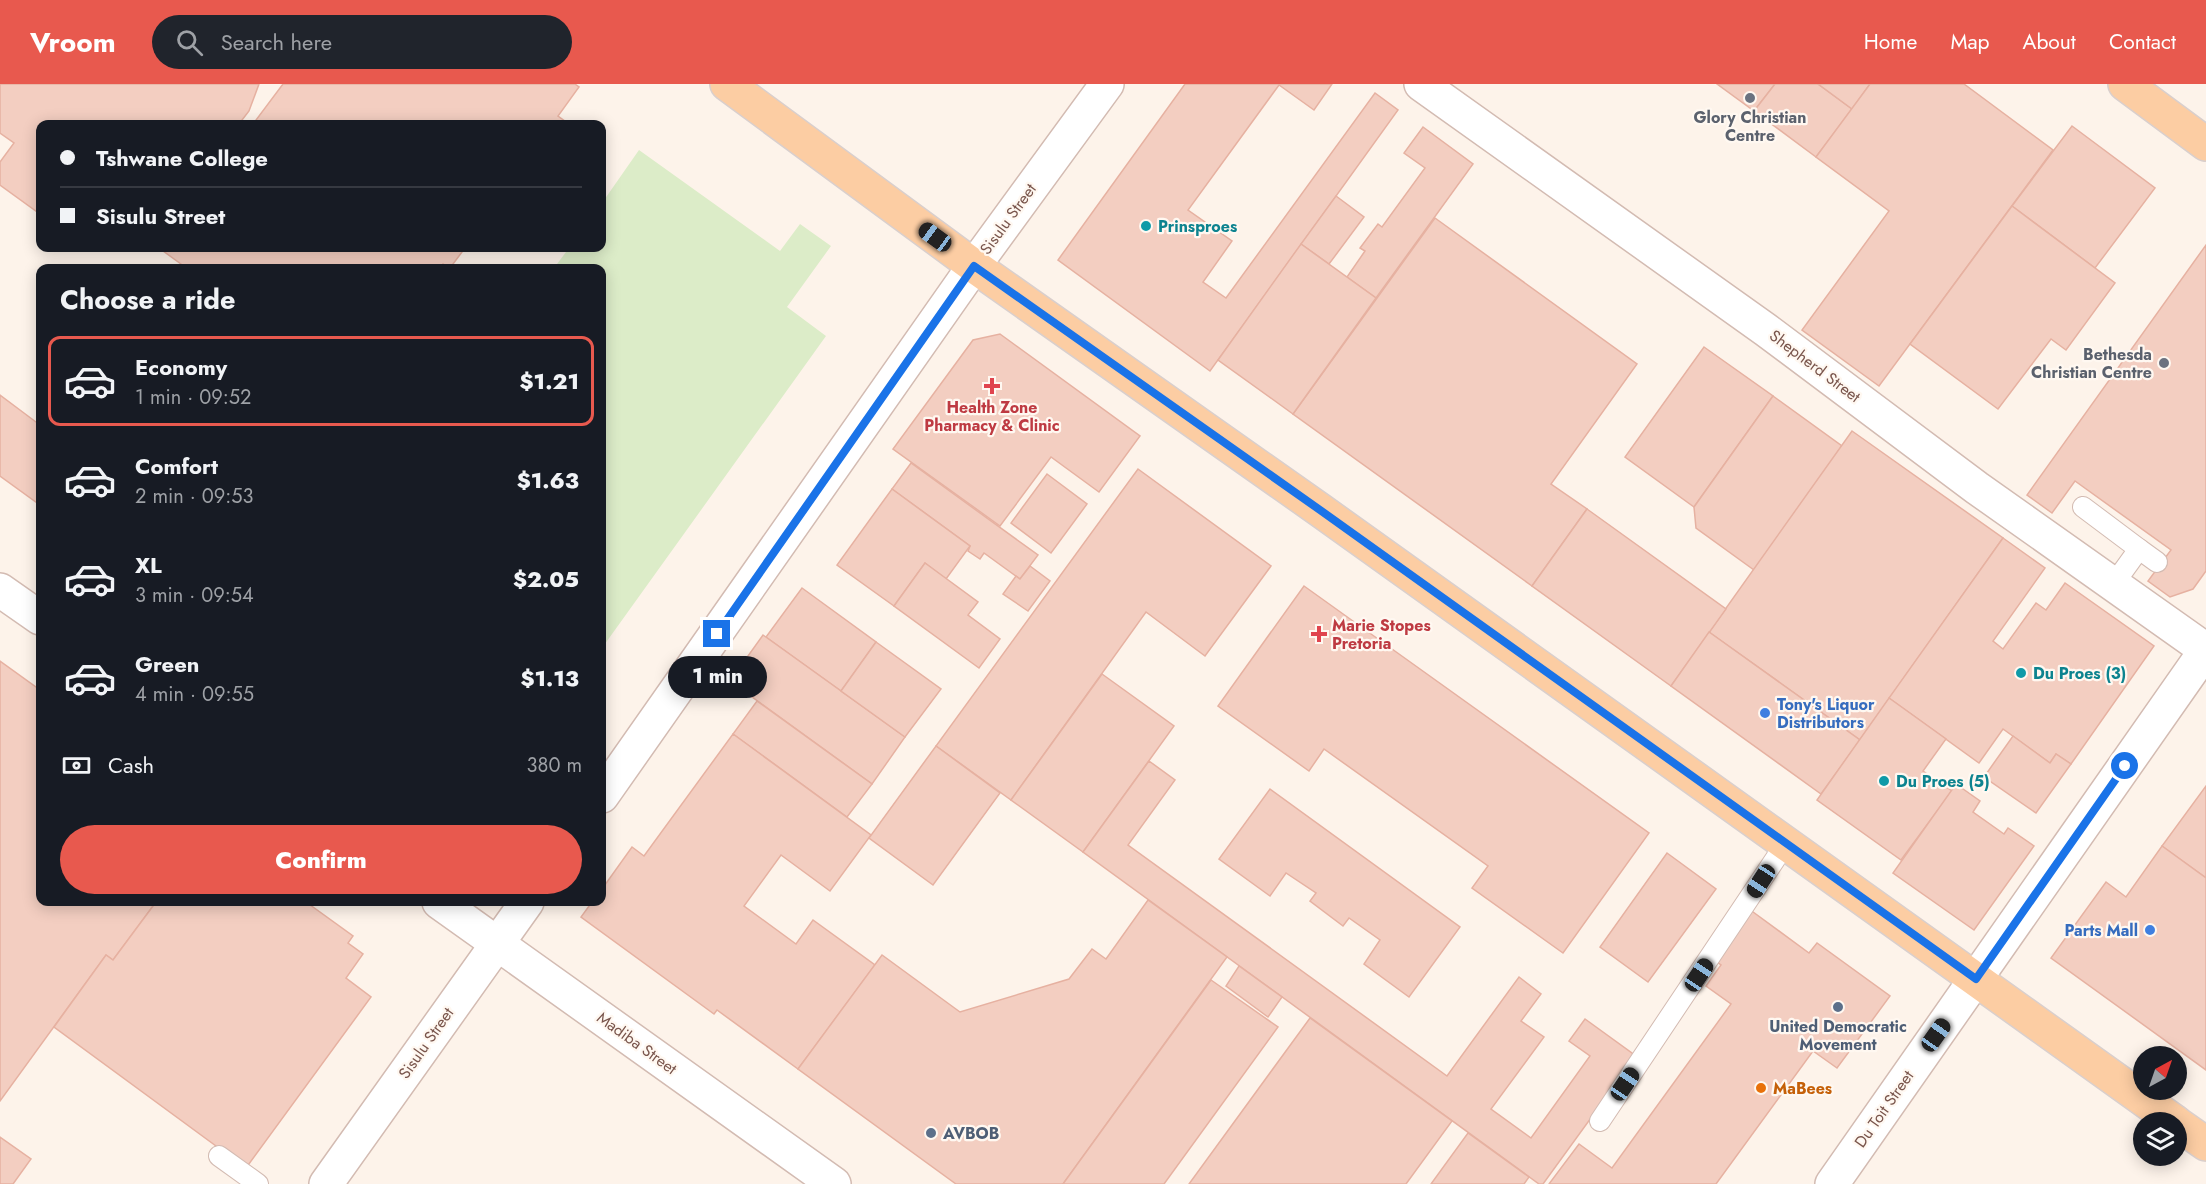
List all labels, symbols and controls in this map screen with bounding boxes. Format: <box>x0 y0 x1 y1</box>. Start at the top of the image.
search box <box>152 15 572 69</box>
text: Vroom <box>30 22 116 63</box>
icon: search <box>173 26 206 59</box>
text: Search here <box>221 26 332 58</box>
text: Home <box>1864 27 1917 57</box>
text: Map <box>1950 27 1990 57</box>
text: About <box>2023 27 2076 57</box>
text: Contact <box>2109 27 2176 57</box>
marker: Glory Christian Centre <box>1743 91 1757 105</box>
place label: Glory Christian Centre <box>1694 106 1806 147</box>
text: Tshwane College <box>96 142 268 174</box>
street label: Sisulu Street <box>974 179 1042 259</box>
text: Sisulu Street <box>96 200 225 232</box>
place label: Prinsproes <box>1158 215 1237 238</box>
car <box>915 219 955 255</box>
marker: Prinsproes <box>1139 219 1153 233</box>
text: Choose a ride <box>60 280 235 319</box>
street label: Shepherd Street <box>1765 324 1865 408</box>
place label: Bethesda Christian Centre <box>2031 343 2152 384</box>
text: Economy <box>135 351 227 383</box>
icon: car <box>63 354 117 408</box>
marker: Bethesda Christian Centre <box>2157 356 2171 370</box>
text: $1.21 <box>520 365 579 397</box>
marker: Health Zone Pharmacy & Clinic <box>983 377 1001 395</box>
text: 1 min · 09:52 <box>135 383 251 412</box>
place label: Health Zone Pharmacy & Clinic <box>924 396 1060 437</box>
text: Comfort <box>135 450 218 482</box>
icon: car <box>63 453 117 507</box>
text: $1.63 <box>517 464 579 496</box>
text: 2 min · 09:53 <box>135 482 253 511</box>
text: XL <box>135 549 162 581</box>
icon: car <box>63 552 117 606</box>
text: $2.05 <box>513 563 579 595</box>
text: 3 min · 09:54 <box>135 581 254 610</box>
place label: Marie Stopes Pretoria <box>1332 614 1431 655</box>
route end <box>703 620 730 647</box>
marker: Marie Stopes Pretoria <box>1310 625 1328 643</box>
text: Green <box>135 648 199 680</box>
icon: car <box>63 651 117 705</box>
callout: 1 min <box>668 655 766 697</box>
text: $1.13 <box>520 662 579 694</box>
text: 1 min <box>692 662 743 691</box>
place label: Du Proes (3) <box>2033 662 2126 685</box>
marker: Du Proes (3) <box>2014 666 2028 680</box>
text: 4 min · 09:55 <box>135 680 254 709</box>
place label: Tony's Liquor Distributors <box>1777 693 1875 734</box>
marker: Tony's Liquor Distributors <box>1758 706 1772 720</box>
icon: cash <box>60 749 93 782</box>
text: Cash <box>108 749 154 781</box>
text: 380 m <box>527 751 582 780</box>
route start <box>2111 752 2138 779</box>
place label: Du Proes (5) <box>1896 770 1990 793</box>
marker: Du Proes (5) <box>1877 774 1891 788</box>
button: Confirm <box>60 825 582 894</box>
car <box>1744 861 1778 901</box>
place label: Parts Mall <box>2065 919 2138 942</box>
marker: Parts Mall <box>2143 923 2157 937</box>
car <box>1681 955 1717 995</box>
marker: United Democratic Movement <box>1831 1000 1845 1014</box>
street label: Sisulu Street <box>393 1002 459 1084</box>
street label: Madiba Street <box>592 1006 682 1080</box>
place label: United Democratic Movement <box>1769 1015 1907 1056</box>
car <box>1918 1015 1954 1055</box>
north arrow <box>2133 1046 2187 1100</box>
map controls <box>2133 1046 2187 1166</box>
car <box>1607 1064 1643 1104</box>
street label: Du Toit Street <box>1849 1066 1919 1152</box>
place label: MaBees <box>1773 1077 1832 1100</box>
marker: MaBees <box>1754 1081 1768 1095</box>
button: layers <box>2133 1112 2187 1166</box>
place label: AVBOB <box>942 1122 999 1145</box>
marker: AVBOB <box>924 1126 938 1140</box>

